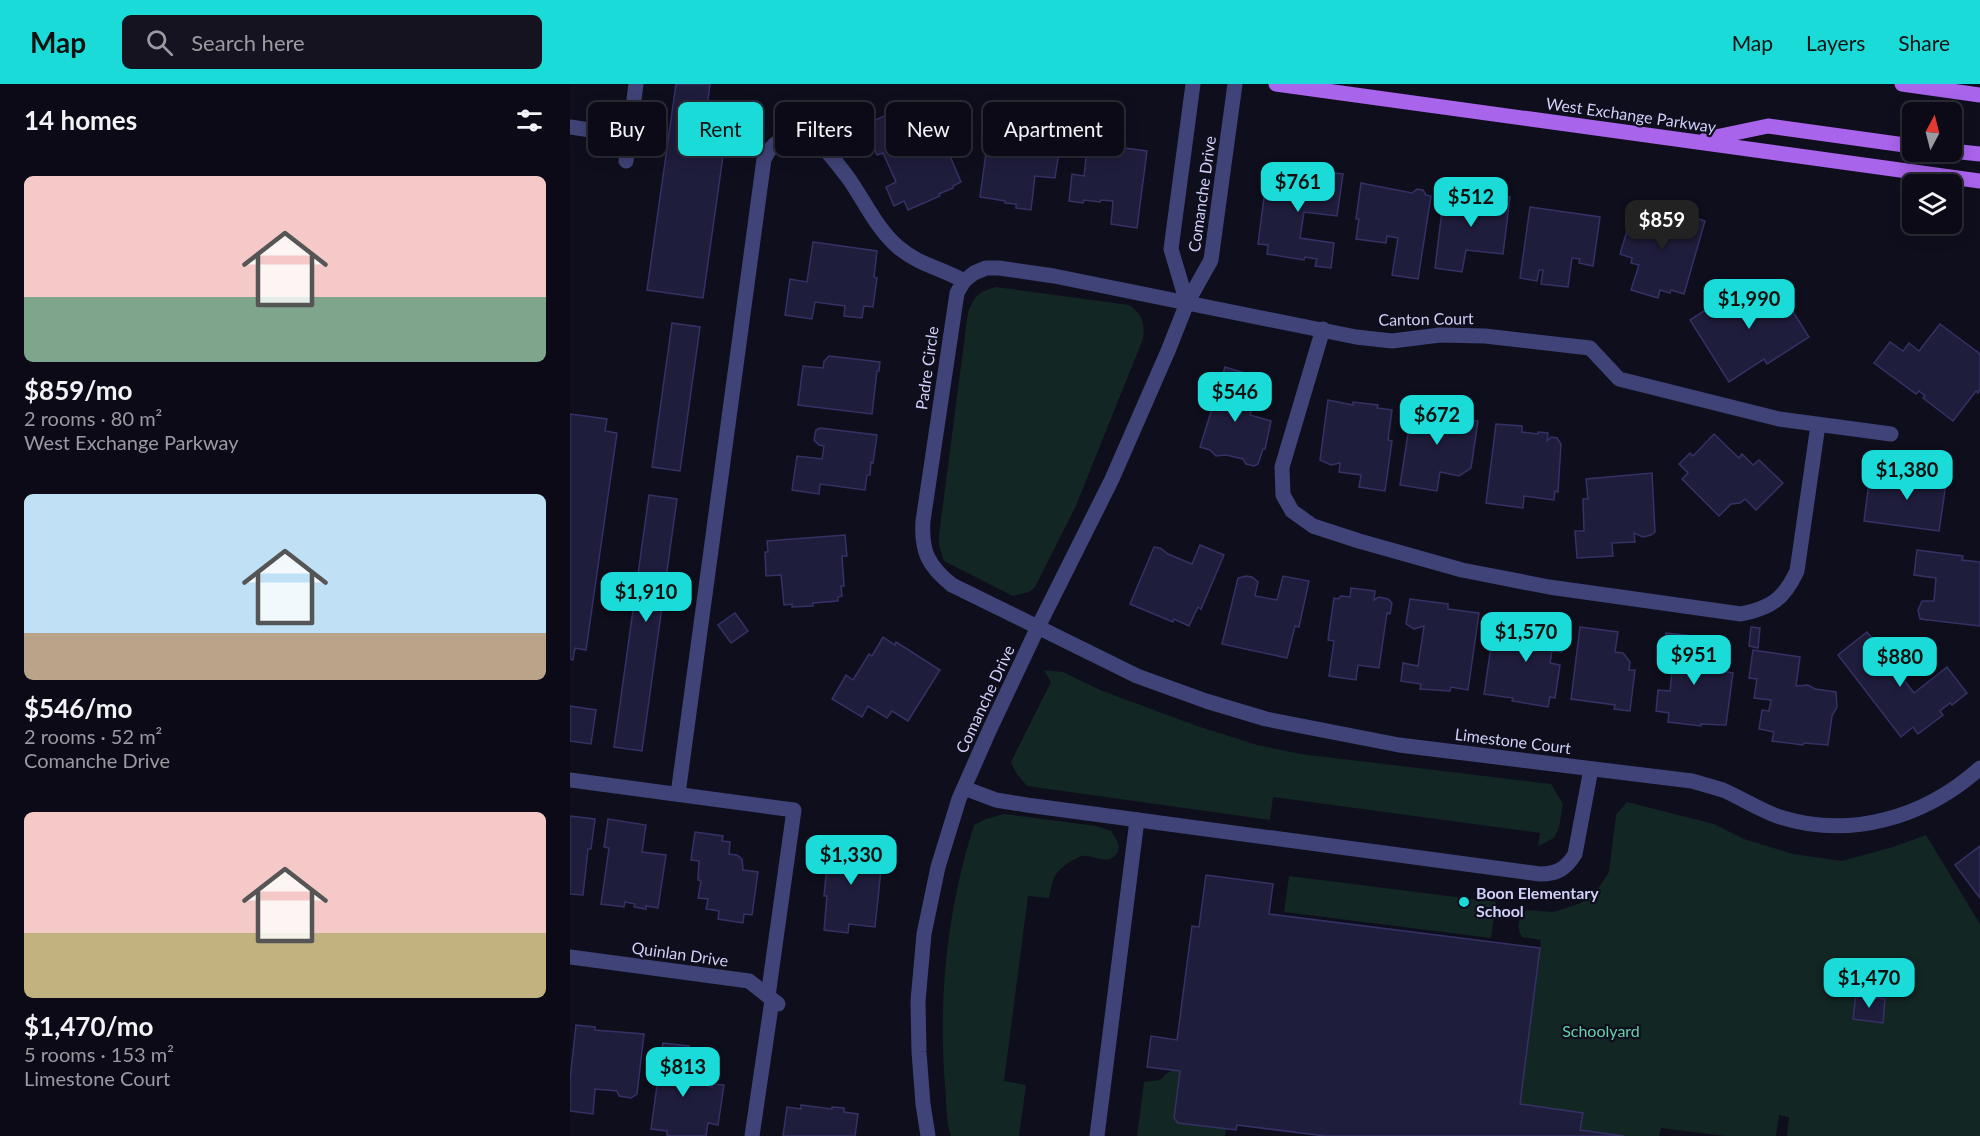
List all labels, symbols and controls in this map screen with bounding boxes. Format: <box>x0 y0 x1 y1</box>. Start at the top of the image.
search box <box>122 15 542 69</box>
text: Map <box>30 25 86 59</box>
icon: search <box>143 26 176 59</box>
text: Search here <box>191 29 305 56</box>
text: Map <box>1732 30 1773 55</box>
text: Layers <box>1806 30 1865 55</box>
text: Share <box>1898 30 1950 55</box>
street label: West Exchange Parkway <box>1545 93 1718 136</box>
chip: Buy <box>588 102 666 156</box>
chip: Rent <box>678 102 763 156</box>
chip: Filters <box>775 102 874 156</box>
chip: New <box>886 102 971 156</box>
chip: Apartment <box>983 102 1124 156</box>
north arrow <box>1902 102 1962 162</box>
map controls <box>1902 102 1962 234</box>
text: 14 homes <box>24 104 137 136</box>
icon: filters <box>513 104 546 137</box>
street label: Comanche Drive <box>1184 135 1219 253</box>
pin: $761 <box>1262 162 1334 213</box>
text: $761 <box>1275 169 1321 193</box>
button: layers <box>1902 174 1962 234</box>
pin: $512 <box>1435 177 1507 228</box>
text: $512 <box>1448 184 1494 208</box>
pin: $859 <box>1626 200 1698 251</box>
text: $859 <box>1639 207 1685 231</box>
icon: home <box>231 215 339 323</box>
pin: $1,990 <box>1700 279 1798 330</box>
text: $1,990 <box>1718 286 1780 310</box>
street label: Canton Court <box>1378 308 1474 329</box>
street label: Padre Circle <box>911 325 942 411</box>
pin: $546 <box>1199 372 1271 423</box>
text: $859/mo <box>24 374 132 406</box>
text: $546 <box>1212 379 1258 403</box>
pin: $672 <box>1401 395 1473 446</box>
text: $672 <box>1414 402 1460 426</box>
text: 2 rooms · 80 m² <box>24 406 162 430</box>
text: West Exchange Parkway <box>24 430 239 454</box>
pin: $1,380 <box>1858 450 1956 501</box>
text: $1,380 <box>1876 457 1938 481</box>
icon: home <box>231 533 339 641</box>
pin: $1,910 <box>597 572 695 623</box>
text: $1,910 <box>615 579 677 603</box>
pin: $1,570 <box>1477 612 1575 663</box>
text: $1,570 <box>1495 619 1557 643</box>
pin: $951 <box>1658 635 1730 686</box>
pin: $880 <box>1864 637 1936 688</box>
street label: Comanche Drive <box>951 642 1018 756</box>
text: $951 <box>1671 642 1717 666</box>
text: $880 <box>1877 644 1923 668</box>
text: $546/mo <box>24 692 132 724</box>
text: 2 rooms · 52 m² <box>24 724 162 748</box>
street label: Limestone Court <box>1454 724 1572 757</box>
text: Comanche Drive <box>24 748 170 772</box>
pin: $1,330 <box>802 835 900 886</box>
text: $1,330 <box>820 842 882 866</box>
icon: home <box>231 851 339 959</box>
place label: Boon Elementary School <box>1476 883 1599 920</box>
marker: Boon Elementary School <box>1457 895 1471 909</box>
street label: Quinlan Drive <box>631 937 730 970</box>
pin: $1,470 <box>1820 958 1918 1009</box>
text: $1,470 <box>1838 965 1900 989</box>
text: $1,470/mo <box>24 1010 154 1042</box>
park label: Schoolyard <box>1562 1021 1640 1040</box>
text: 5 rooms · 153 m² <box>24 1042 174 1066</box>
pin: $813 <box>647 1047 719 1098</box>
text: $813 <box>660 1054 706 1078</box>
text: Limestone Court <box>24 1066 170 1090</box>

